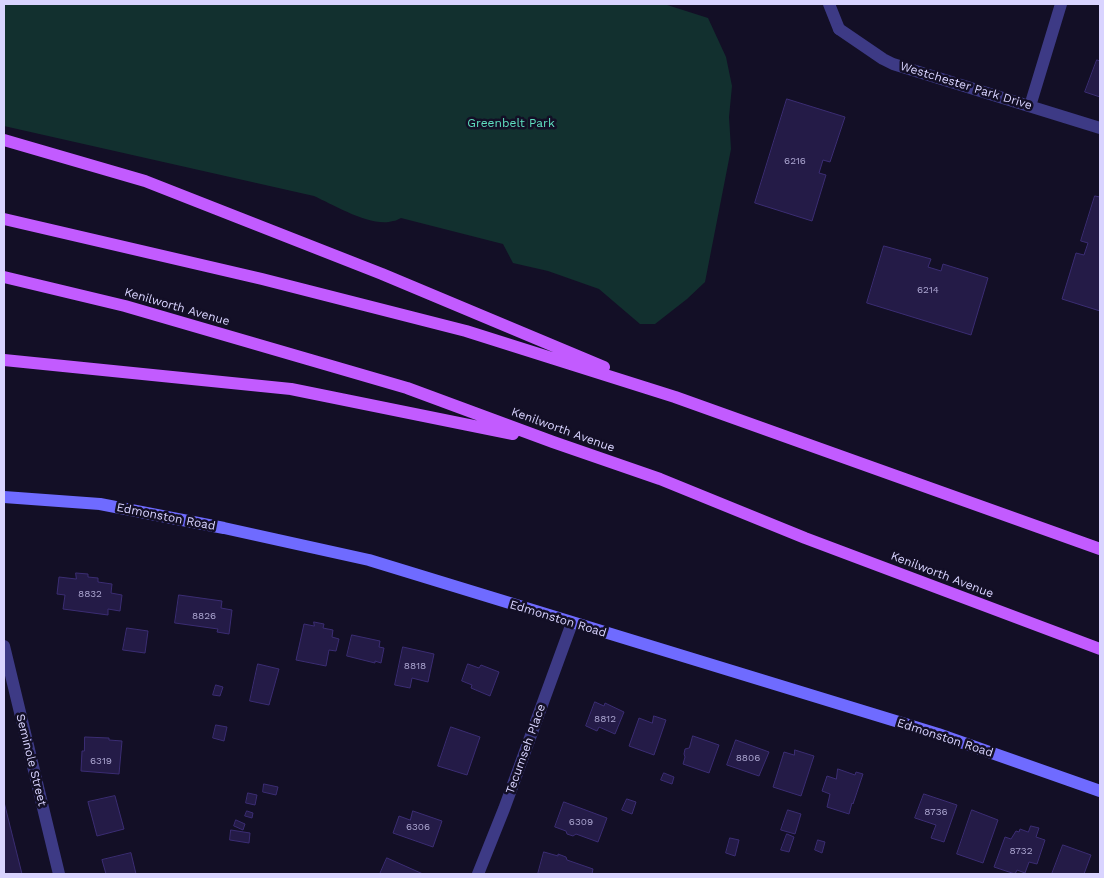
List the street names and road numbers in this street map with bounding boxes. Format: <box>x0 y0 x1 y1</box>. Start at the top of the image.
street label: Westchester Park Drive <box>898 59 1034 113</box>
street label: Kenilworth Avenue <box>123 285 231 329</box>
street label: Kenilworth Avenue <box>509 405 617 455</box>
street label: Edmonston Road <box>115 500 217 534</box>
street label: Kenilworth Avenue <box>889 549 995 601</box>
street label: Edmonston Road <box>508 597 608 641</box>
street label: Tecumseh Place <box>503 702 549 796</box>
street label: Seminole Street <box>13 712 49 808</box>
street label: Edmonston Road <box>895 716 995 760</box>

